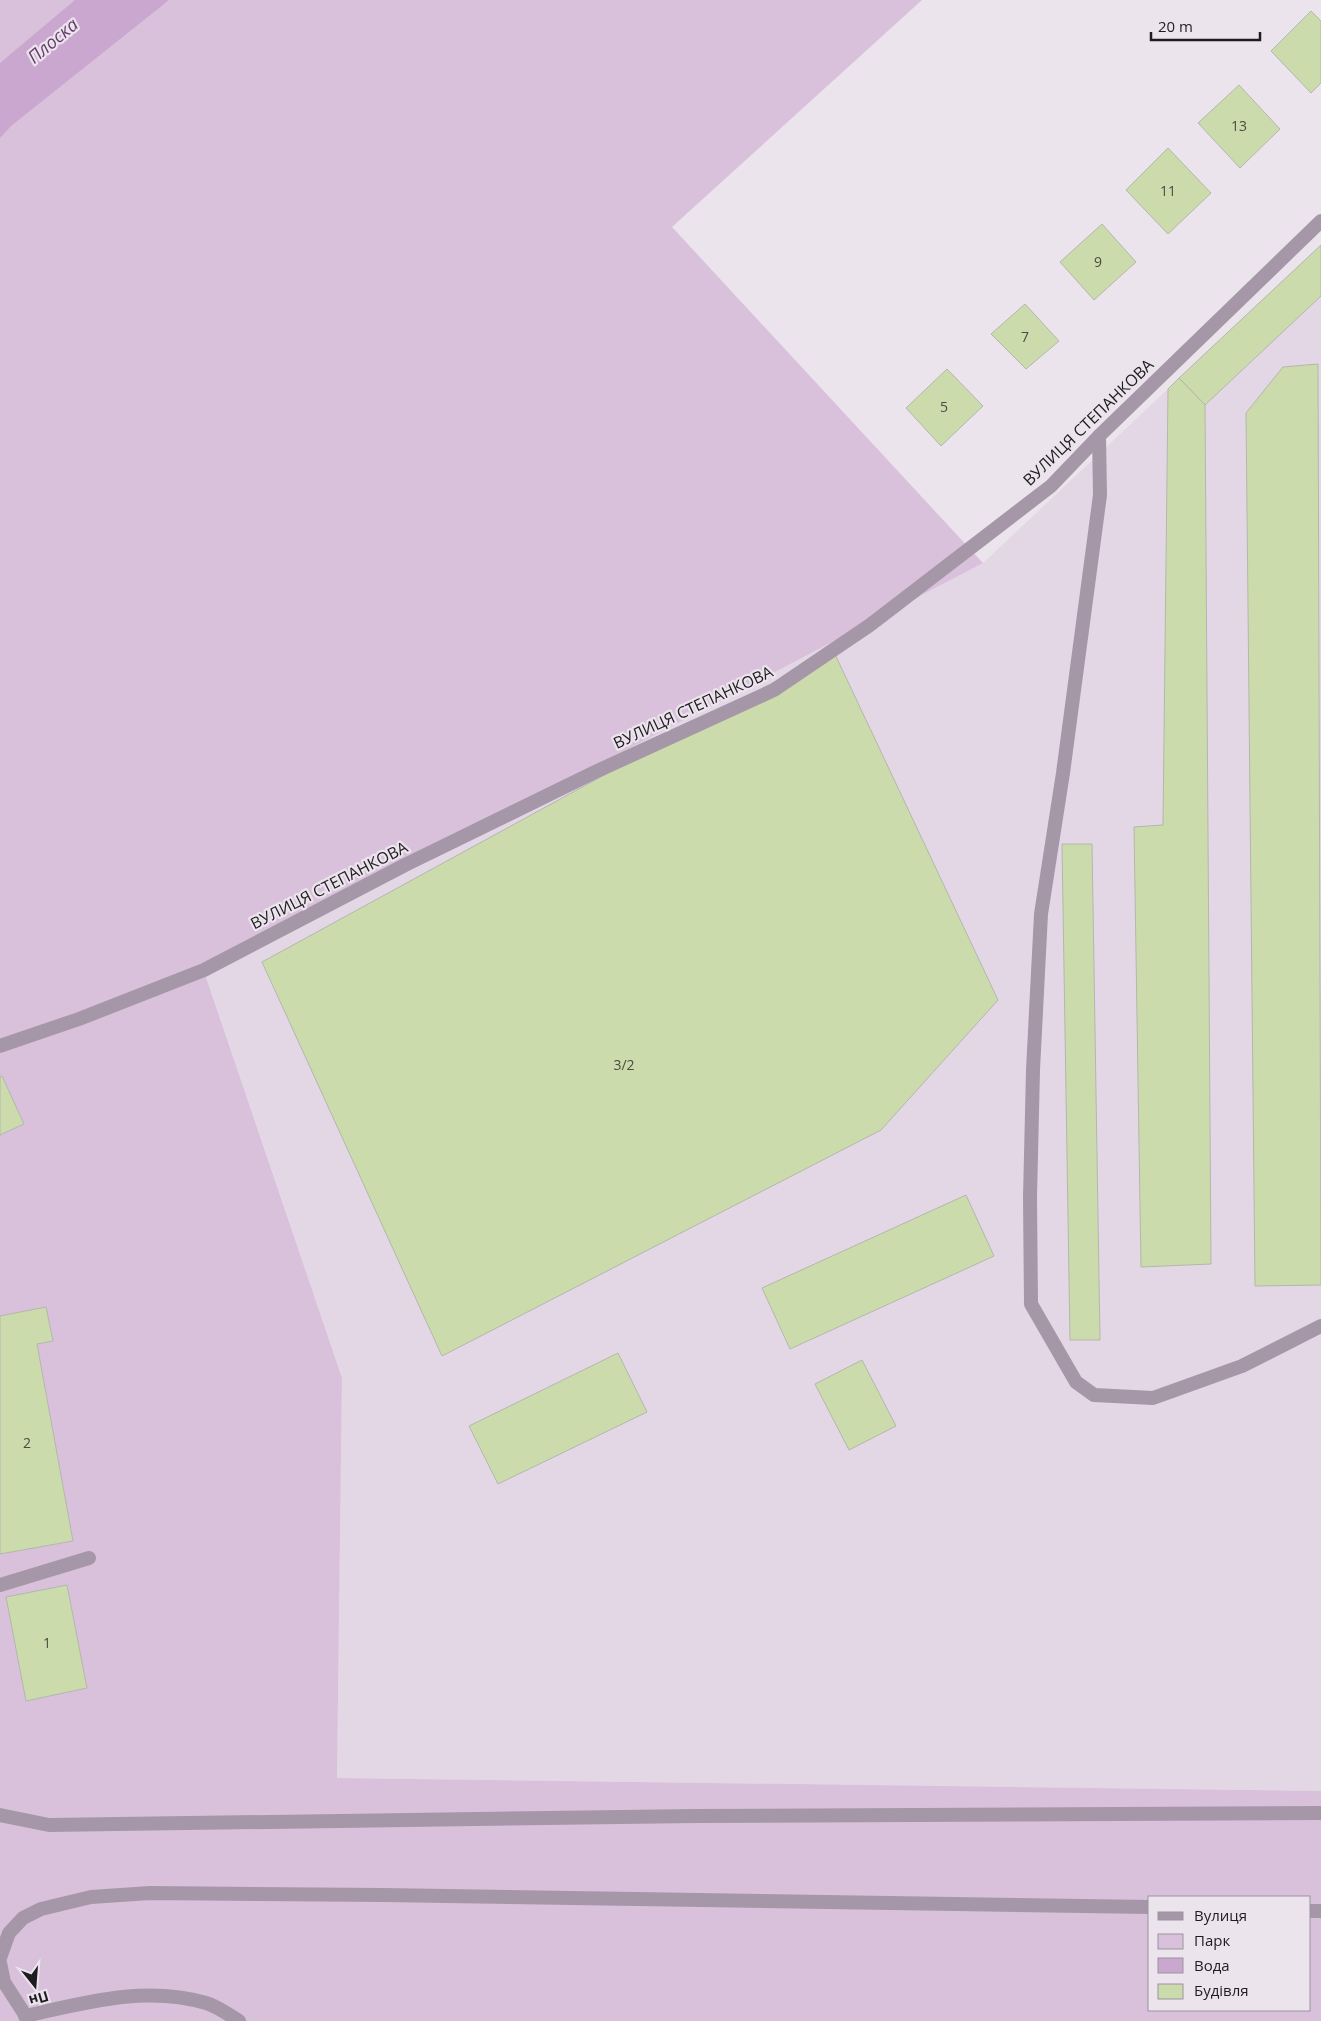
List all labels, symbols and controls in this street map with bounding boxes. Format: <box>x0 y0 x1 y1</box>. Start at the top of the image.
scale bar <box>1151 10 1260 42</box>
water label: Плоска <box>22 12 83 68</box>
text: 20 m <box>1158 16 1193 36</box>
house number: 13 <box>1231 116 1247 135</box>
house number: 11 <box>1160 181 1176 200</box>
house number: 9 <box>1094 252 1102 271</box>
house number: 7 <box>1021 327 1029 346</box>
street label: ВУЛИЦЯ СТЕПАНКОВА <box>1018 353 1159 490</box>
house number: 5 <box>940 397 948 416</box>
street label: ВУЛИЦЯ СТЕПАНКОВА <box>610 660 777 754</box>
street label: ВУЛИЦЯ СТЕПАНКОВА <box>247 835 412 934</box>
house number: 3/2 <box>613 1055 635 1074</box>
house number: 2 <box>23 1433 31 1452</box>
house number: 1 <box>43 1633 51 1652</box>
legend <box>1148 1896 1311 2011</box>
text: Вулиця <box>1194 1905 1247 1925</box>
text: Парк <box>1194 1930 1230 1950</box>
text: Вода <box>1194 1955 1230 1975</box>
north arrow <box>10 1961 60 2011</box>
text: Будівля <box>1194 1980 1249 2000</box>
text: Пн <box>27 1987 51 2011</box>

